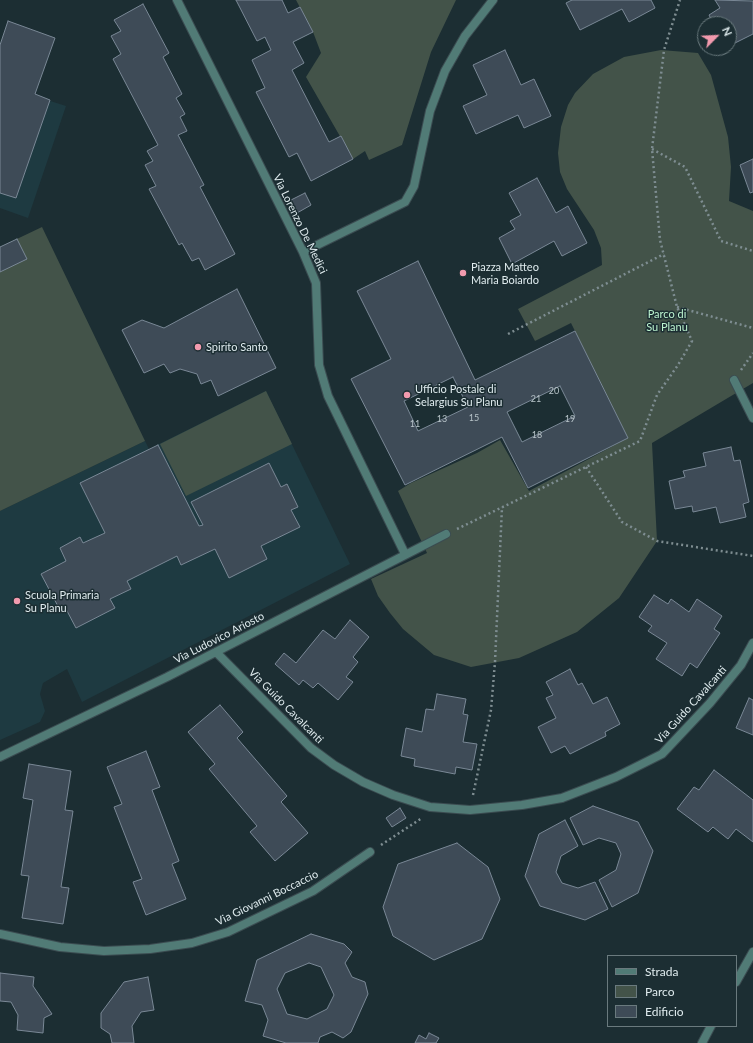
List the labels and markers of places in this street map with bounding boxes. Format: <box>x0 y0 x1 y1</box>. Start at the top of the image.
place label: Piazza Matteo Maria Boiardo <box>471 260 539 286</box>
marker: Piazza Matteo Maria Boiardo <box>458 268 468 278</box>
place label: Spirito Santo <box>206 340 268 354</box>
marker: Spirito Santo <box>193 342 203 352</box>
place label: Ufficio Postale di Selargius Su Planu <box>415 382 502 408</box>
marker: Ufficio Postale di Selargius Su Planu <box>402 390 412 400</box>
place label: Scuola Primaria Su Planu <box>25 588 99 614</box>
marker: Scuola Primaria Su Planu <box>12 596 22 606</box>

